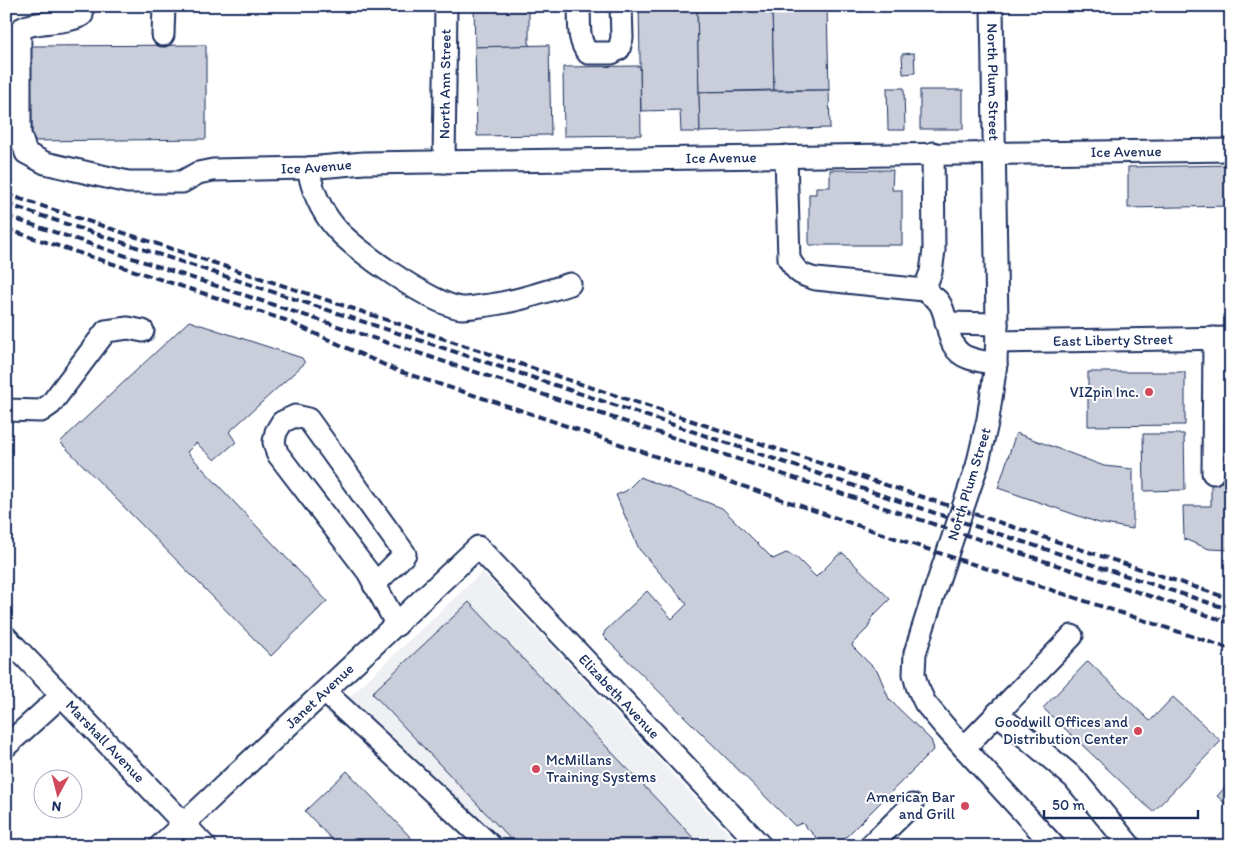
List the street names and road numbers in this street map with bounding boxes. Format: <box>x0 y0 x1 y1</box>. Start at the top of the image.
street label: North Plum Street <box>983 23 1003 141</box>
street label: North Ann Street <box>435 28 455 139</box>
street label: Ice Avenue <box>1091 142 1162 161</box>
street label: Ice Avenue <box>686 148 757 167</box>
street label: Ice Avenue <box>281 155 353 178</box>
street label: East Liberty Street <box>1053 330 1174 350</box>
street label: North Plum Street <box>943 425 995 543</box>
street label: Elizabeth Avenue <box>575 650 664 742</box>
street label: Janet Avenue <box>282 660 357 732</box>
street label: Marshall Avenue <box>62 696 149 786</box>

